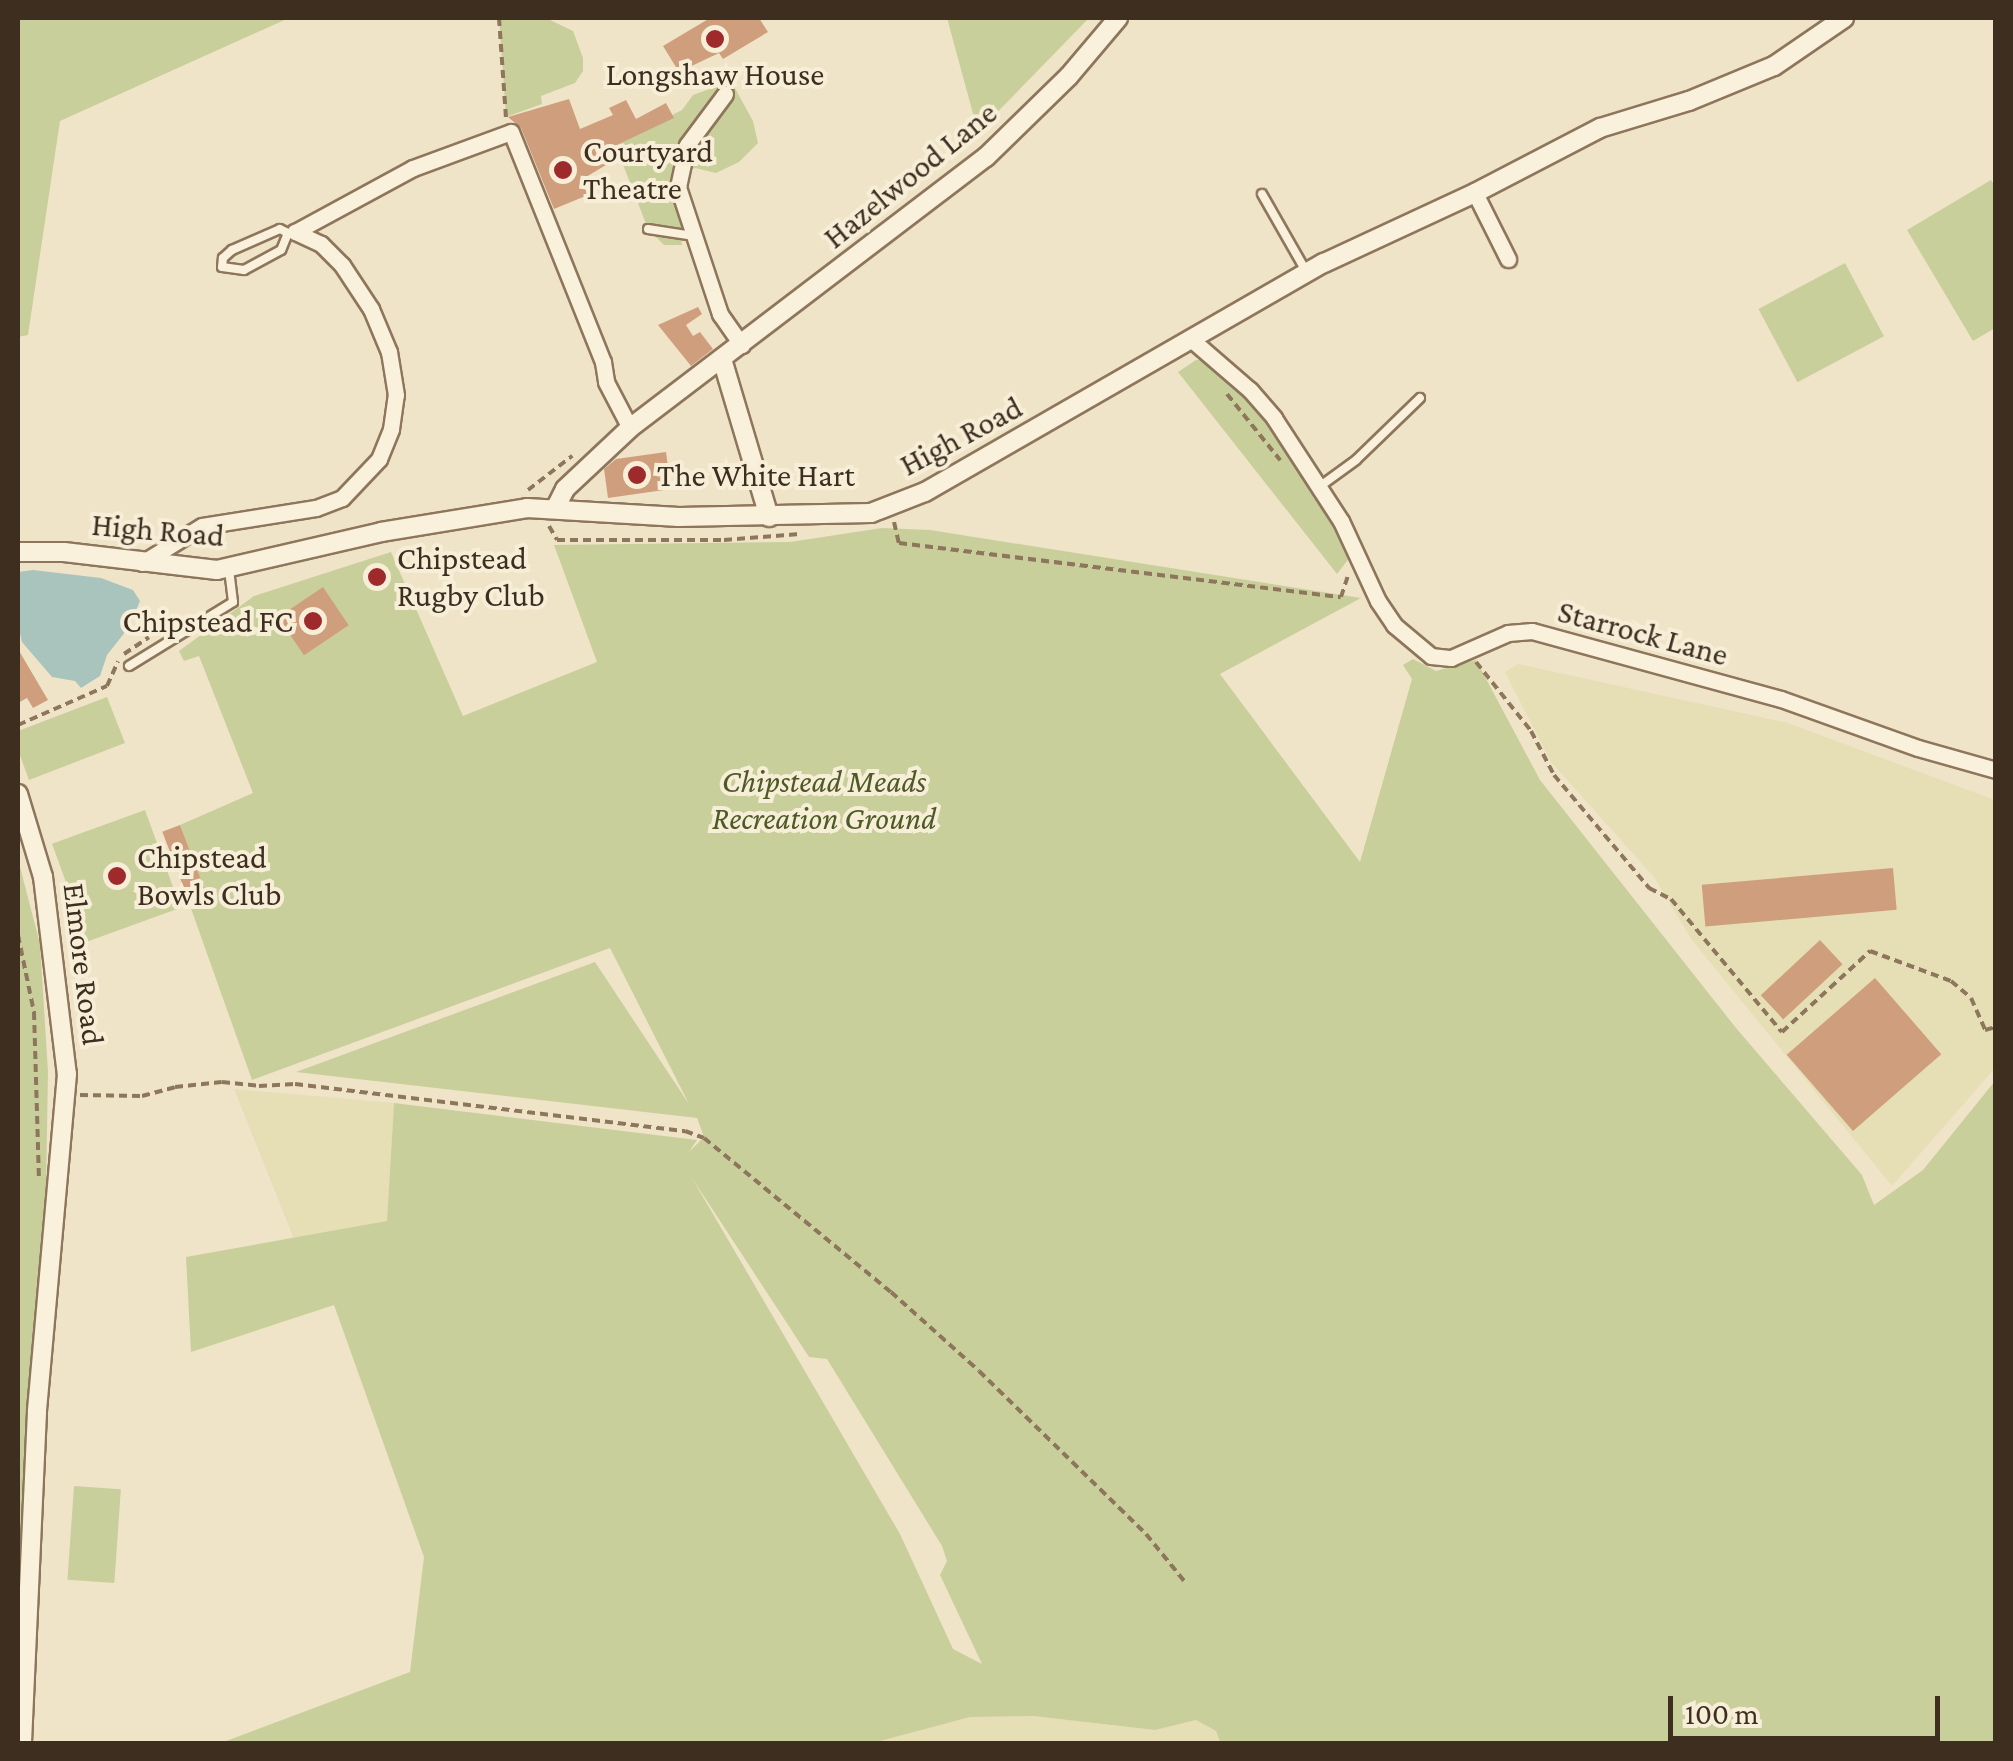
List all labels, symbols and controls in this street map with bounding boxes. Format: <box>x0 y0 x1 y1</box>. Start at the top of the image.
marker: Longshaw House <box>704 28 726 50</box>
place label: Longshaw House <box>606 55 824 93</box>
street label: Hazelwood Lane <box>816 93 1004 257</box>
place label: Courtyard Theatre <box>583 133 713 208</box>
marker: Courtyard Theatre <box>552 159 574 181</box>
street label: High Road <box>893 388 1029 484</box>
place label: The White Hart <box>657 456 855 494</box>
marker: The White Hart <box>626 464 648 486</box>
street label: High Road <box>90 505 226 555</box>
place label: Chipstead Rugby Club <box>397 540 545 615</box>
marker: Chipstead Rugby Club <box>366 566 388 588</box>
street label: Starrock Lane <box>1554 592 1732 674</box>
place label: Chipstead FC <box>123 602 293 640</box>
marker: Chipstead FC <box>302 610 324 632</box>
park label: Chipstead Meads Recreation Ground <box>712 763 936 838</box>
place label: Chipstead Bowls Club <box>137 839 282 914</box>
marker: Chipstead Bowls Club <box>106 865 128 887</box>
street label: Elmore Road <box>55 881 113 1047</box>
scale bar <box>1673 1676 1946 1738</box>
text: 100 m <box>1685 1697 1759 1730</box>

